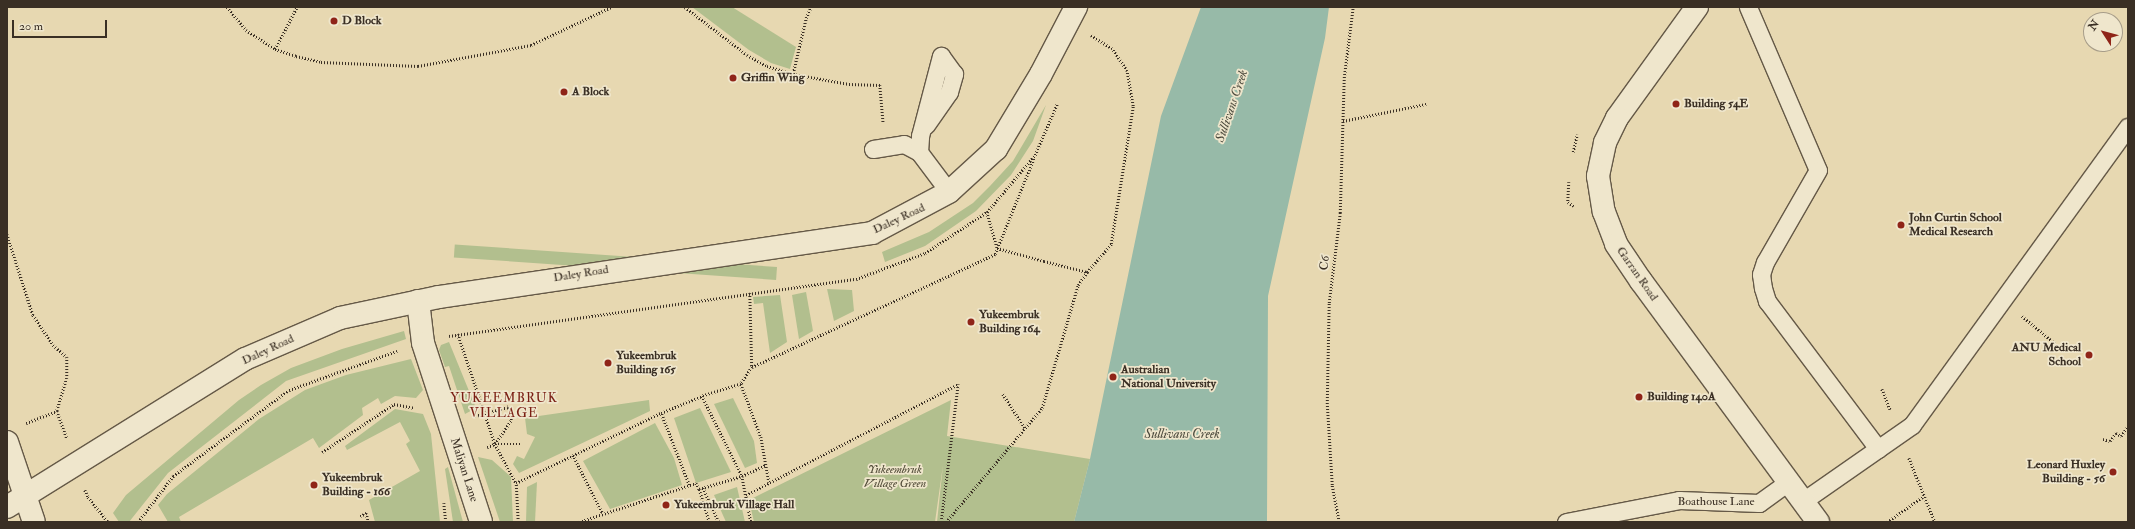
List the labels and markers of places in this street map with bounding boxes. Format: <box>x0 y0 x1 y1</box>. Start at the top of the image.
place label: D Block <box>342 14 381 28</box>
marker: D Block <box>329 16 339 26</box>
place label: Griffin Wing <box>741 71 805 85</box>
marker: Griffin Wing <box>728 73 738 83</box>
place label: A Block <box>572 85 609 99</box>
marker: A Block <box>559 87 569 97</box>
place label: Building 54E <box>1684 97 1748 111</box>
marker: Building 54E <box>1671 99 1681 109</box>
place label: John Curtin School Medical Research <box>1909 211 2002 239</box>
marker: John Curtin School Medical Research <box>1896 220 1906 230</box>
place label: Yukeembruk Building 164 <box>979 308 1040 336</box>
marker: Yukeembruk Building 164 <box>966 317 976 327</box>
place label: ANU Medical School <box>2012 341 2081 369</box>
place label: Yukeembruk Building 165 <box>616 349 677 377</box>
marker: ANU Medical School <box>2084 350 2094 360</box>
marker: Yukeembruk Building 165 <box>603 358 613 368</box>
place label: Australian National University <box>1121 363 1216 391</box>
marker: Australian National University <box>1108 372 1118 382</box>
place label: Building 140A <box>1647 390 1716 404</box>
marker: Building 140A <box>1634 392 1644 402</box>
place label: Leonard Huxley Building - 56 <box>2027 458 2105 486</box>
marker: Leonard Huxley Building - 56 <box>2108 467 2118 477</box>
place label: Yukeembruk Building - 166 <box>322 471 390 499</box>
marker: Yukeembruk Building - 166 <box>309 480 319 490</box>
place label: Yukeembruk Village Hall <box>674 498 794 512</box>
marker: Yukeembruk Village Hall <box>661 500 671 510</box>

